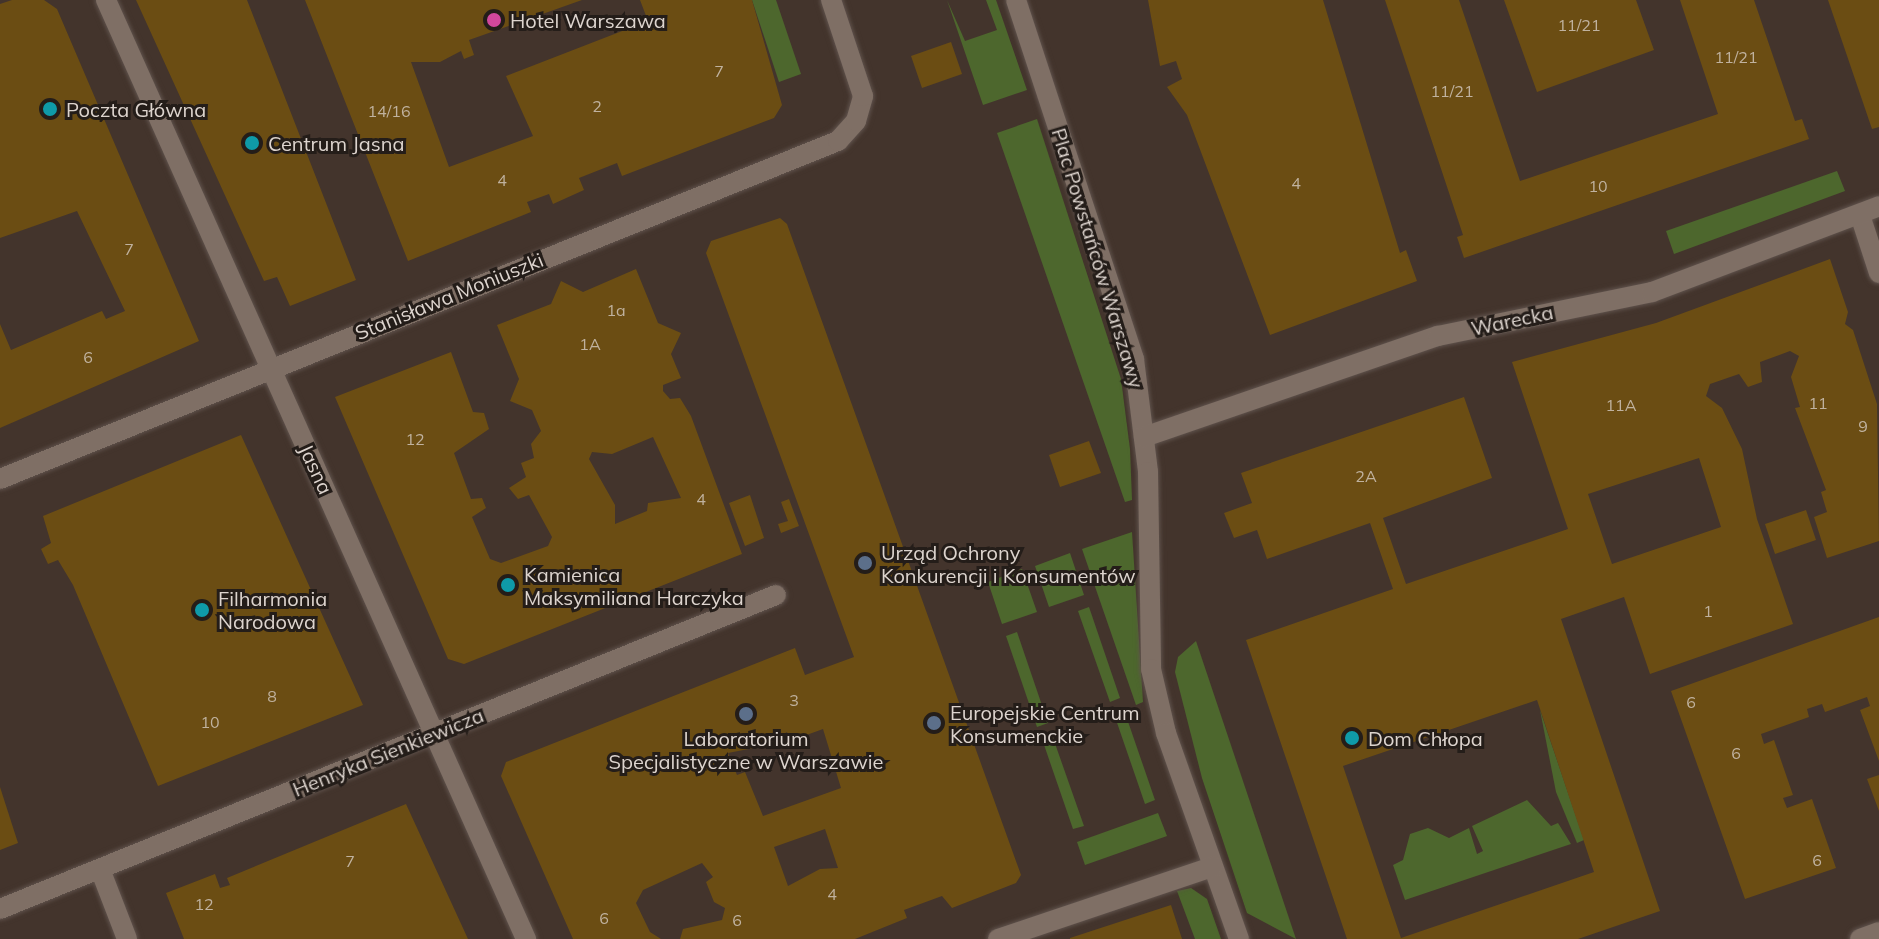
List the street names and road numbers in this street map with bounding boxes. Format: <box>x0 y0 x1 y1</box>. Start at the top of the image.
street label: Plac Powstańców Warszawy <box>1047 125 1149 391</box>
street label: Stanisława Moniuszki <box>351 247 547 345</box>
street label: Warecka <box>1469 300 1555 340</box>
street label: Jasna <box>294 440 338 498</box>
street label: Henryka Sienkiewicza <box>289 703 487 801</box>

